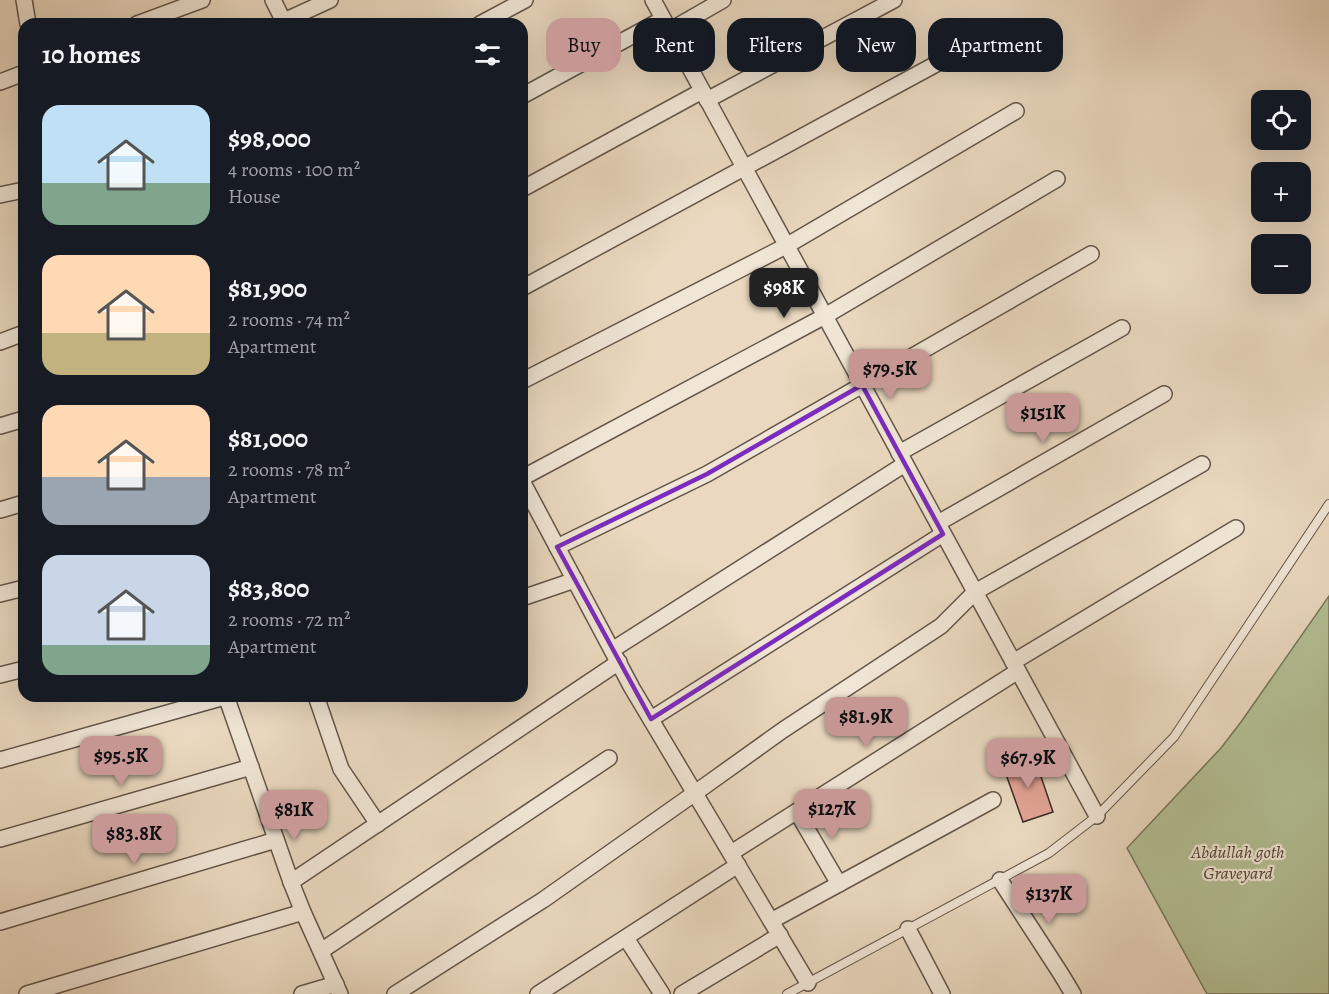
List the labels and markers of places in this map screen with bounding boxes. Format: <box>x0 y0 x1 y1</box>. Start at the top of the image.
pin: $98K <box>748 268 820 319</box>
pin: $79.5K <box>841 349 939 400</box>
pin: $151K <box>1001 393 1085 444</box>
pin: $81.9K <box>817 697 915 748</box>
pin: $95.5K <box>72 736 170 787</box>
pin: $67.9K <box>979 738 1077 789</box>
pin: $127K <box>790 789 874 840</box>
pin: $81K <box>258 790 330 841</box>
pin: $83.8K <box>85 814 183 865</box>
pin: $137K <box>1007 874 1091 925</box>

